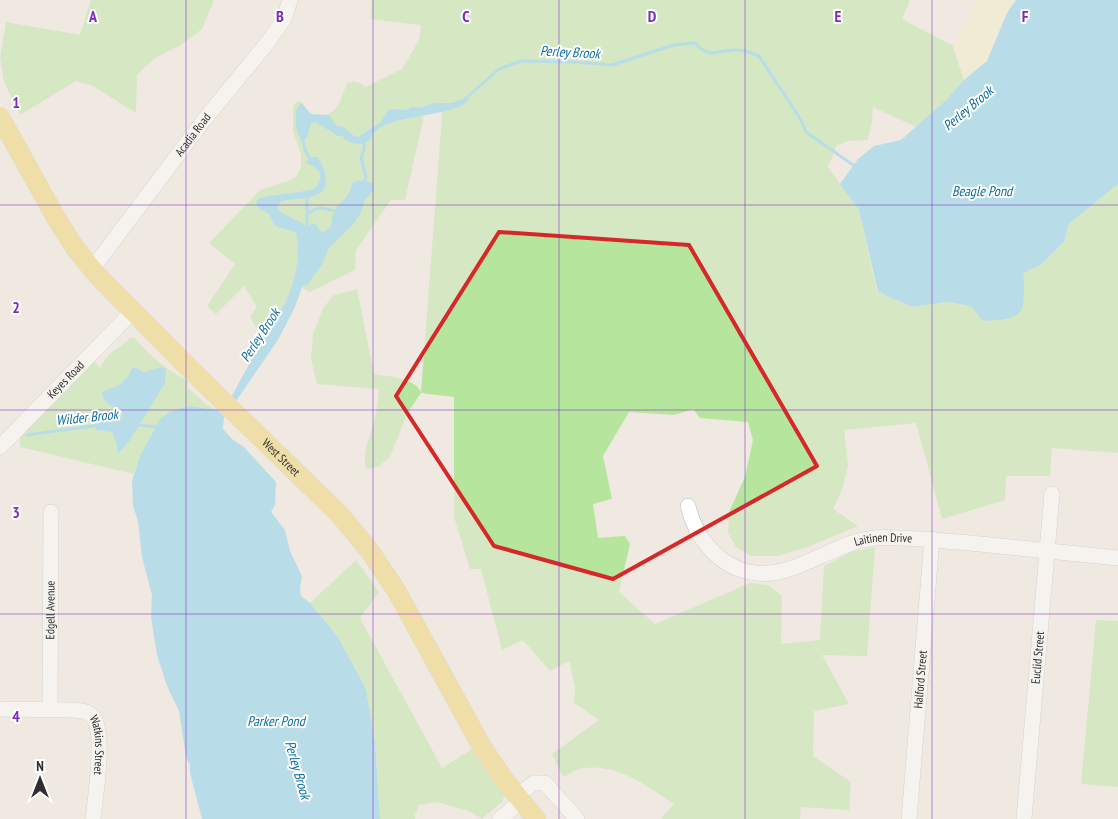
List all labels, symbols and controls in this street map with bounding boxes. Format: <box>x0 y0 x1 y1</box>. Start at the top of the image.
text: A <box>88 6 98 26</box>
text: B <box>276 6 284 26</box>
text: C <box>462 6 470 26</box>
text: D <box>648 6 657 26</box>
text: E <box>835 6 842 26</box>
text: F <box>1022 6 1029 26</box>
water label: Perley Brook <box>540 41 602 63</box>
water label: Perley Brook <box>939 81 998 134</box>
text: 1 <box>12 92 20 112</box>
street label: Acadia Road <box>171 110 214 159</box>
water label: Beagle Pond <box>952 182 1014 200</box>
text: 2 <box>12 297 20 317</box>
water label: Perley Brook <box>236 304 285 365</box>
street label: Keyes Road <box>44 357 87 401</box>
water label: Wilder Brook <box>55 405 120 429</box>
street label: West Street <box>259 435 304 480</box>
text: 3 <box>12 502 20 522</box>
street label: Laitinen Drive <box>852 530 913 549</box>
street label: Edgell Avenue <box>42 581 58 639</box>
street label: Euclid Street <box>1028 630 1047 684</box>
street label: Halford Street <box>910 649 930 709</box>
text: 4 <box>12 706 20 726</box>
street label: Watkins Street <box>87 712 107 776</box>
water label: Parker Pond <box>247 712 307 730</box>
water label: Perley Brook <box>281 739 315 803</box>
north arrow <box>15 754 65 804</box>
text: N <box>36 757 44 775</box>

